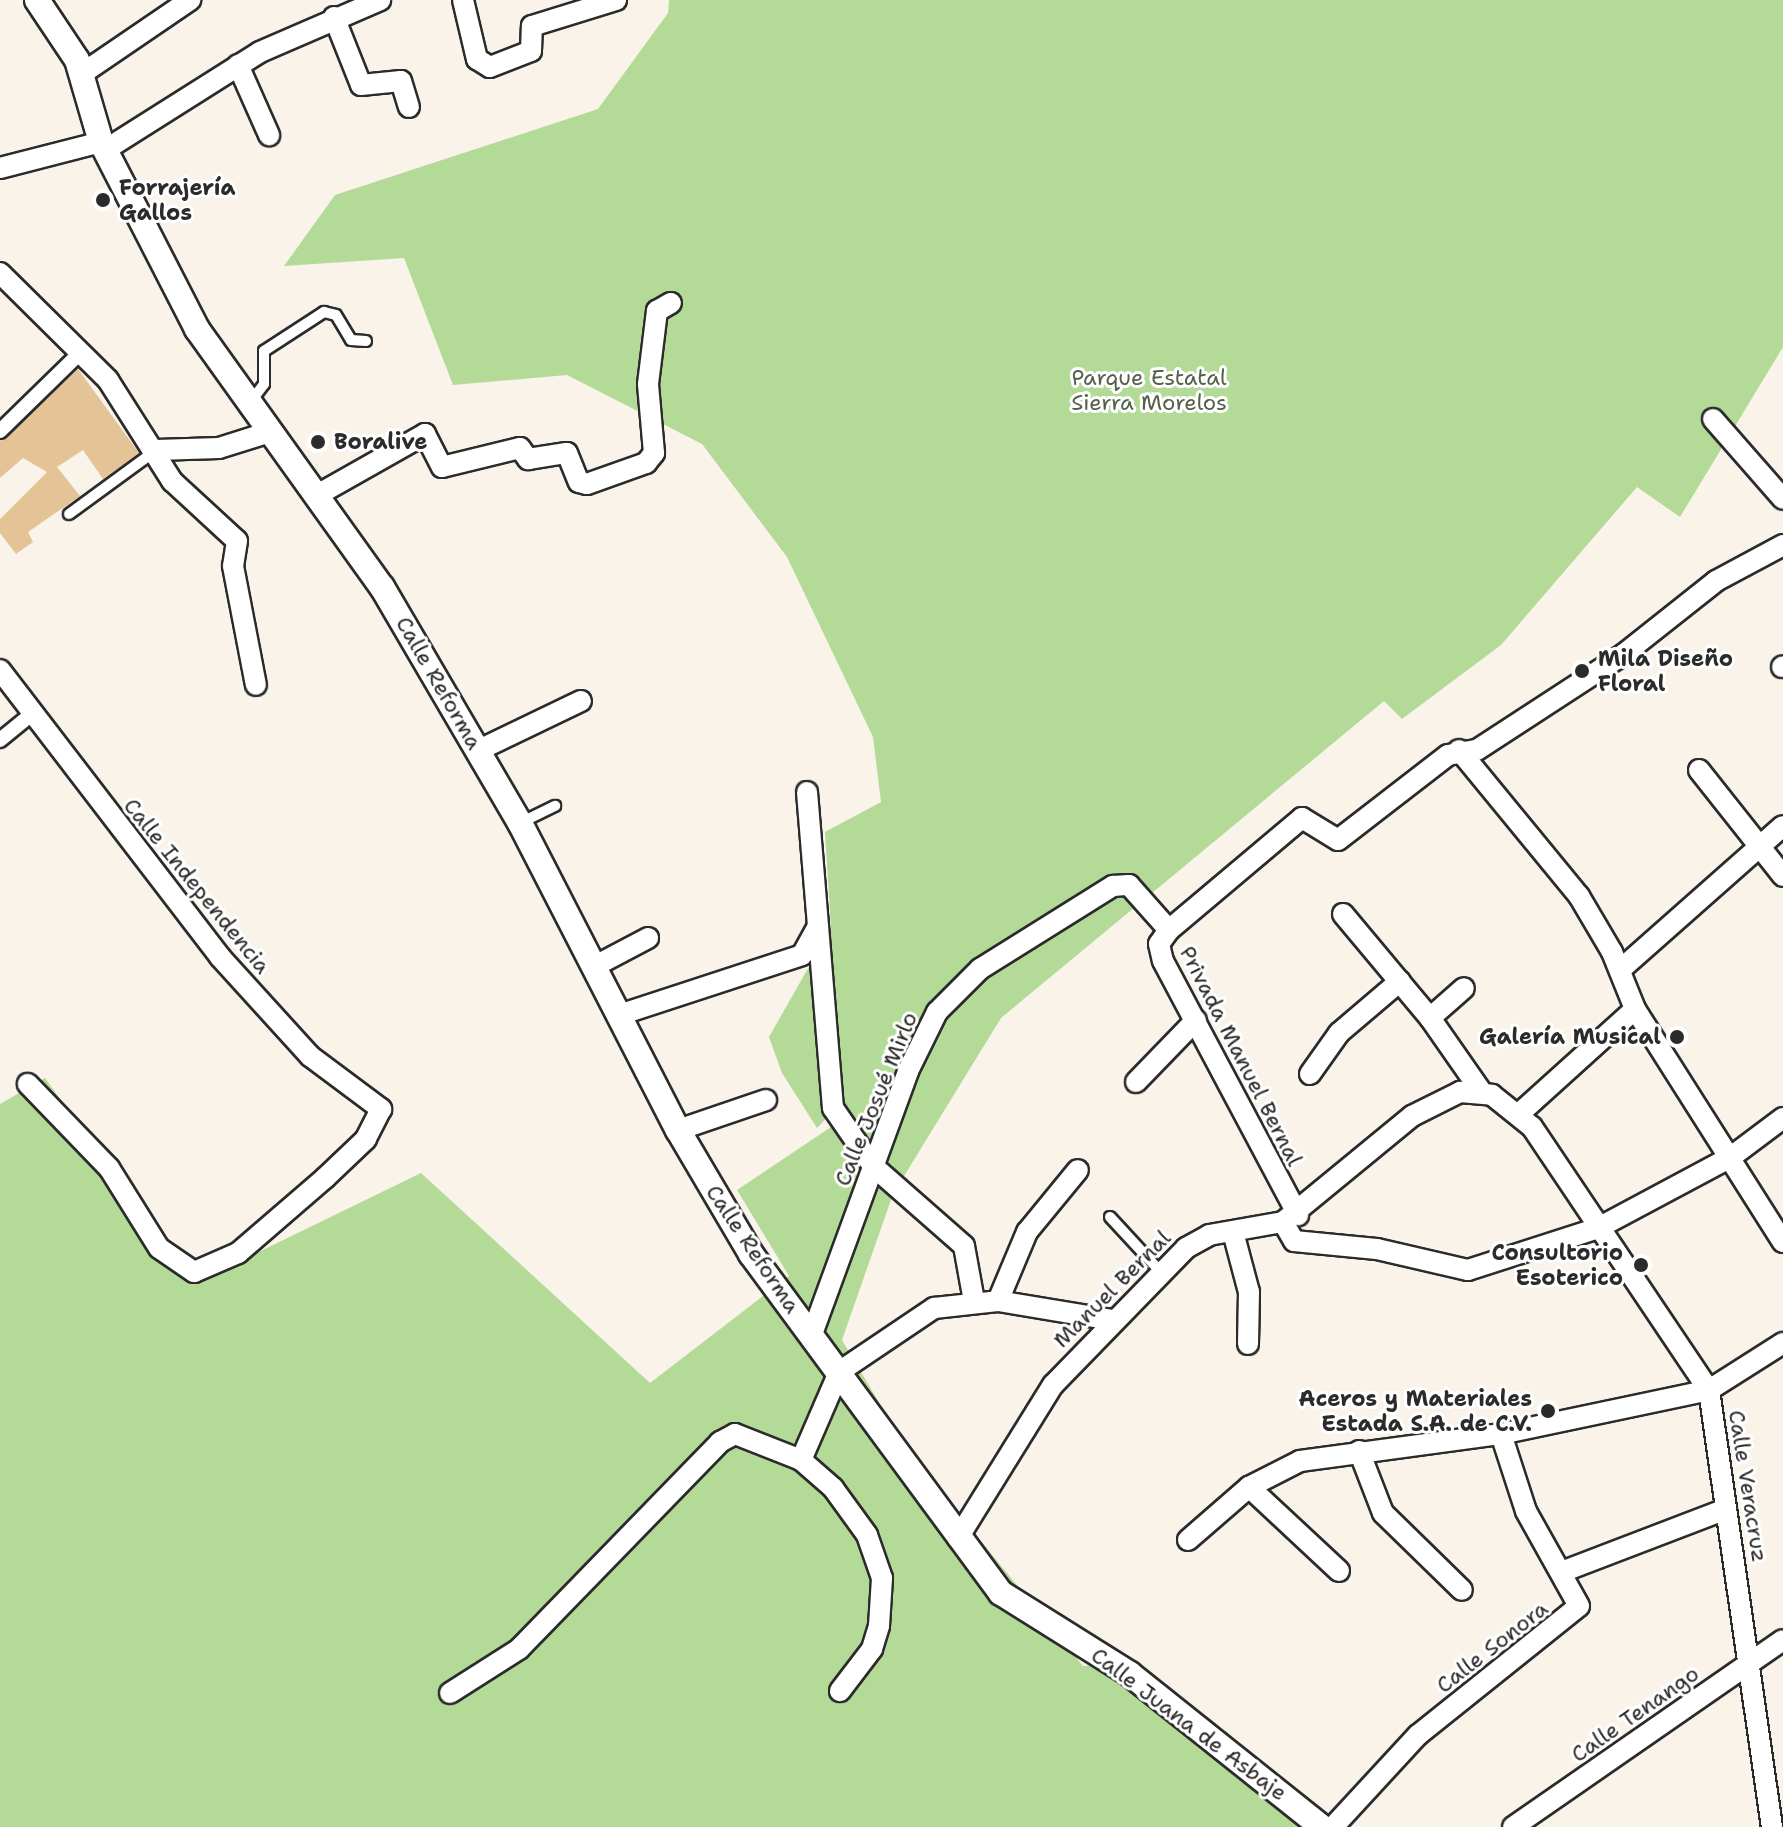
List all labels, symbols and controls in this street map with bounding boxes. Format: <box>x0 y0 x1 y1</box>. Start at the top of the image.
place label: Forrajería Gallos <box>119 174 235 226</box>
marker: Forrajería Gallos <box>94 191 112 209</box>
park label: Parque Estatal Sierra Morelos <box>1071 364 1227 416</box>
place label: Boralive <box>334 429 428 455</box>
marker: Boralive <box>309 433 327 451</box>
street label: Calle Reforma <box>390 612 488 754</box>
place label: Mila Diseño Floral <box>1598 645 1733 696</box>
marker: Mila Diseño Floral <box>1573 662 1591 680</box>
street label: Calle Independencia <box>118 793 276 979</box>
street label: Privada Manuel Bernal <box>1174 942 1308 1170</box>
street label: Calle Josué Mirlo <box>829 1008 923 1190</box>
place label: Galería Musical <box>1479 1024 1661 1050</box>
marker: Galería Musical <box>1668 1028 1686 1046</box>
street label: Calle Reforma <box>700 1180 806 1318</box>
street label: Manuel Bernal <box>1048 1225 1176 1353</box>
place label: Consultorio Esoterico <box>1491 1239 1623 1290</box>
marker: Consultorio Esoterico <box>1630 1254 1652 1276</box>
place label: Aceros y Materiales Estada S.A. de C.V. <box>1299 1385 1532 1436</box>
marker: Aceros y Materiales Estada S.A. de C.V. <box>1539 1402 1557 1420</box>
street label: Calle Veracruz <box>1723 1408 1773 1564</box>
street label: Calle Sonora <box>1431 1595 1553 1699</box>
street label: Calle Juana de Asbaje <box>1086 1642 1292 1806</box>
street label: Calle Tenango <box>1566 1660 1704 1768</box>

